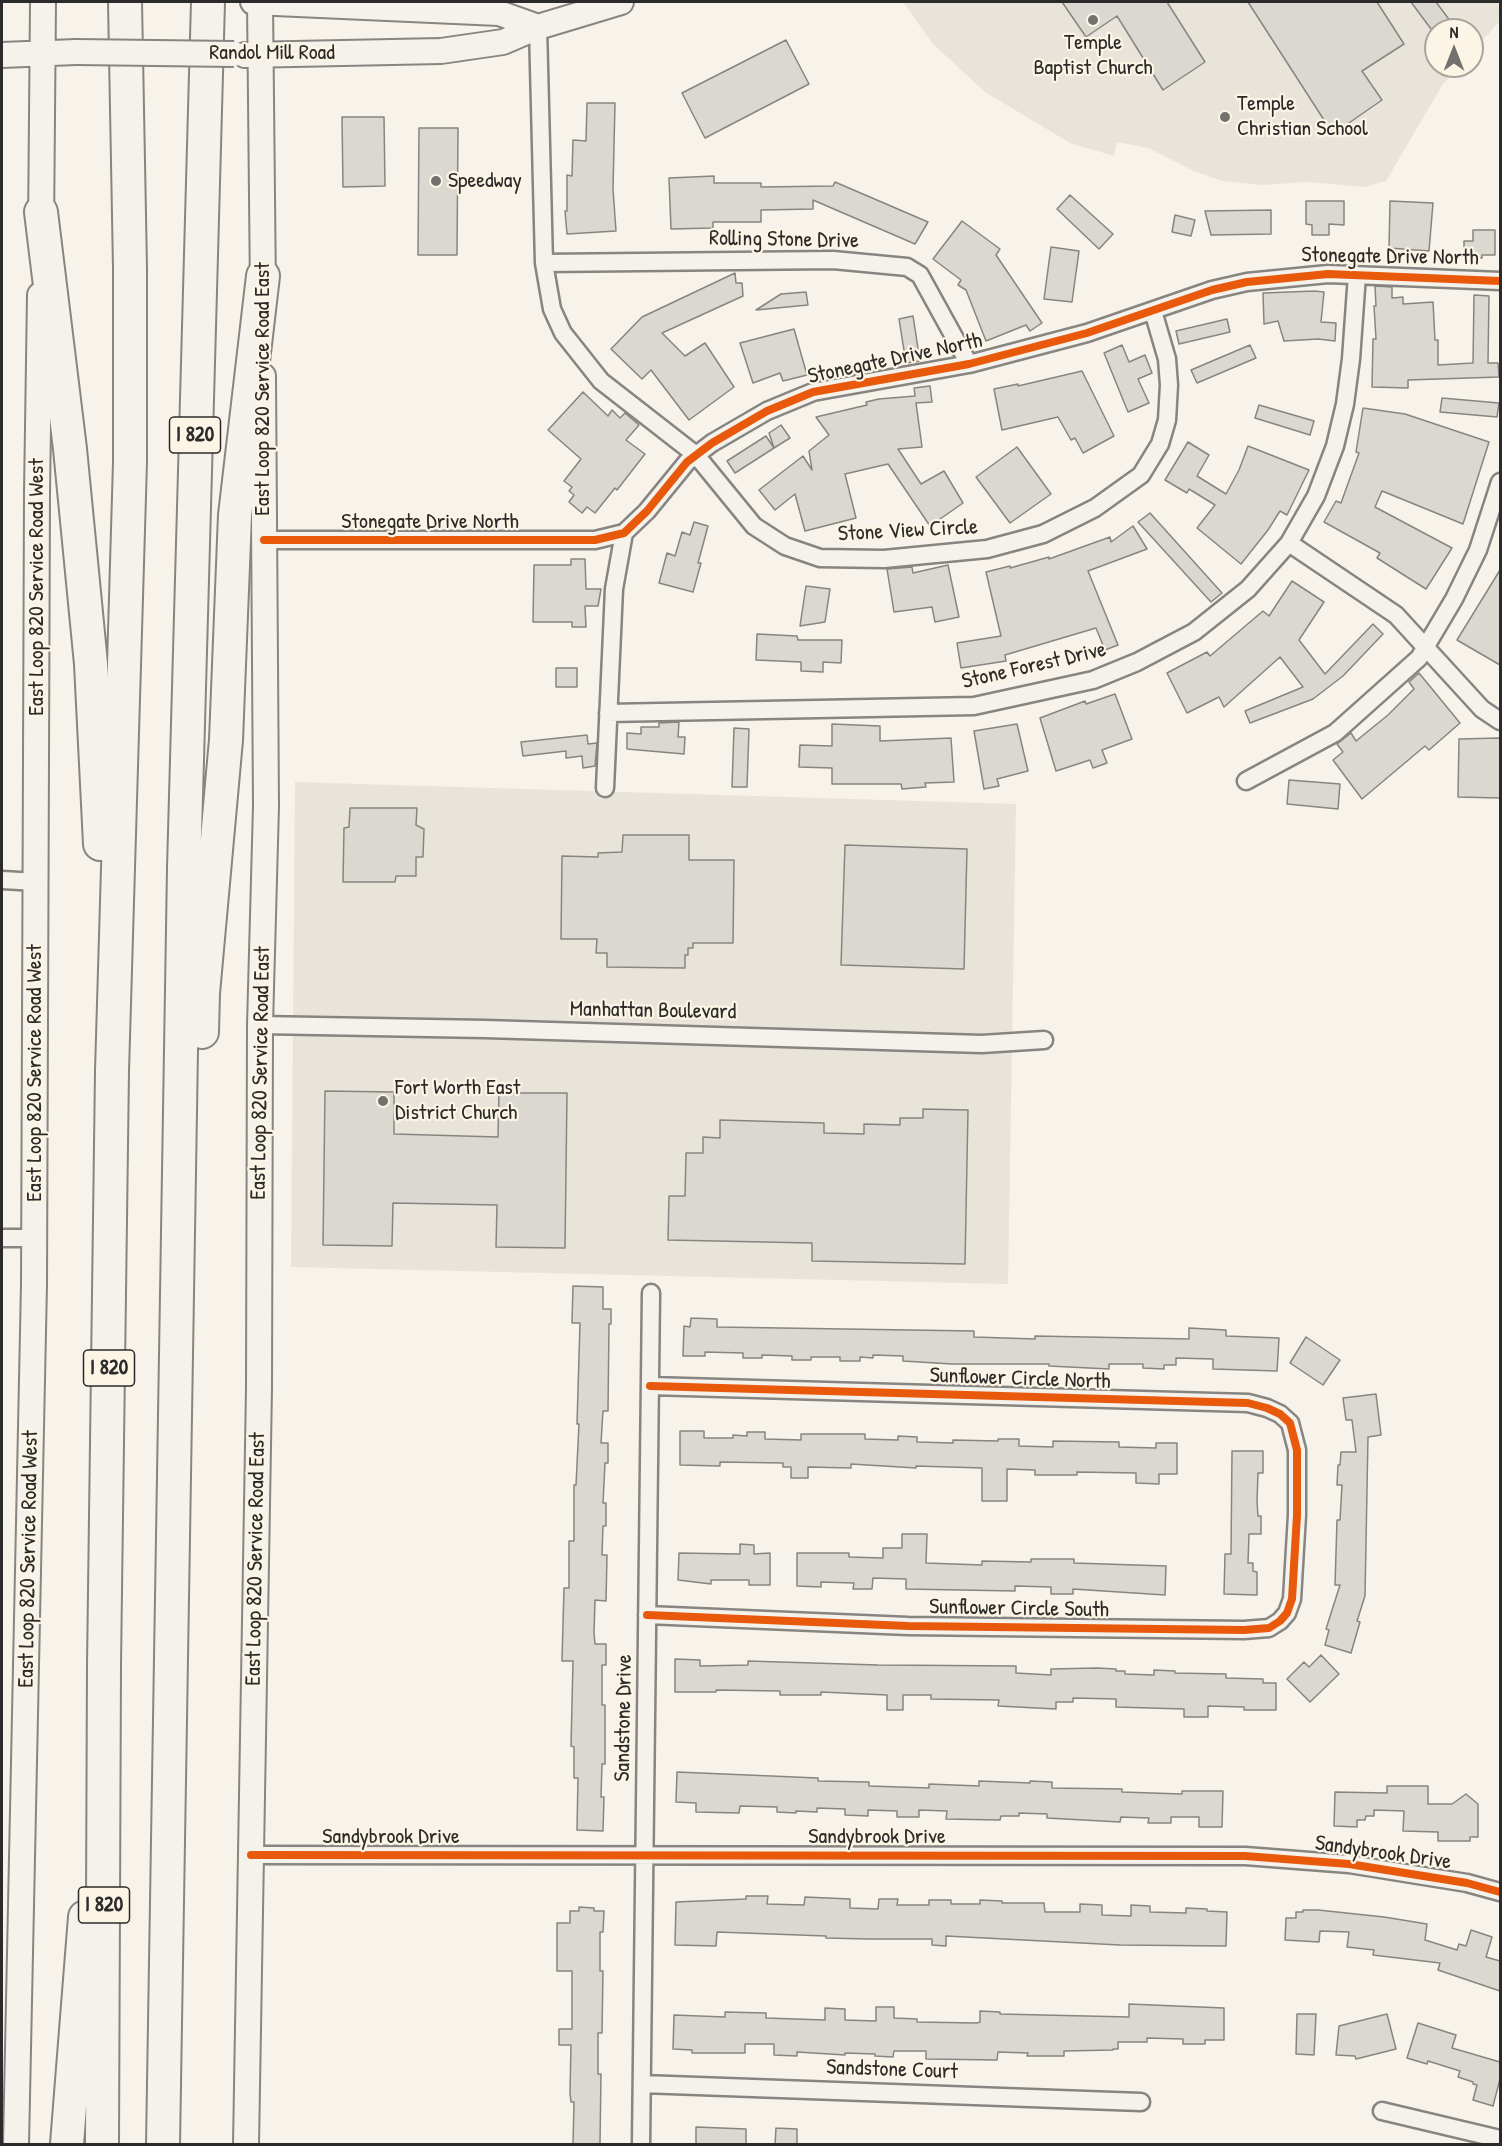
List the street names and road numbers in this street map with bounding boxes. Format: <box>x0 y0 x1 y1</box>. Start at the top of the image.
street label: Randol Mill Road <box>209 40 335 66</box>
street label: Rolling Stone Drive <box>709 225 859 255</box>
street label: Stonegate Drive North <box>1301 242 1479 272</box>
street label: East Loop 820 Service Road East <box>250 262 276 516</box>
street label: Stonegate Drive North <box>806 328 984 390</box>
road number: I 820 <box>170 417 220 453</box>
street label: East Loop 820 Service Road West <box>24 458 50 716</box>
street label: Stonegate Drive North <box>341 509 519 535</box>
street label: Stone View Circle <box>837 514 979 548</box>
street label: Stone Forest Drive <box>959 637 1109 695</box>
street label: East Loop 820 Service Road West <box>22 944 48 1202</box>
street label: East Loop 820 Service Road East <box>246 946 276 1200</box>
street label: Manhattan Boulevard <box>570 996 736 1026</box>
road number: I 820 <box>84 1350 134 1386</box>
street label: Sunflower Circle North <box>929 1363 1111 1395</box>
street label: East Loop 820 Service Road West <box>14 1430 44 1688</box>
street label: East Loop 820 Service Road East <box>241 1432 271 1686</box>
street label: Sunflower Circle South <box>929 1594 1109 1624</box>
street label: Sandstone Drive <box>610 1654 638 1782</box>
street label: Sandybrook Drive <box>322 1824 460 1850</box>
street label: Sandybrook Drive <box>808 1824 946 1850</box>
street label: Sandybrook Drive <box>1313 1830 1453 1876</box>
road number: I 820 <box>78 1887 130 1923</box>
street label: Sandstone Court <box>826 2055 958 2085</box>

